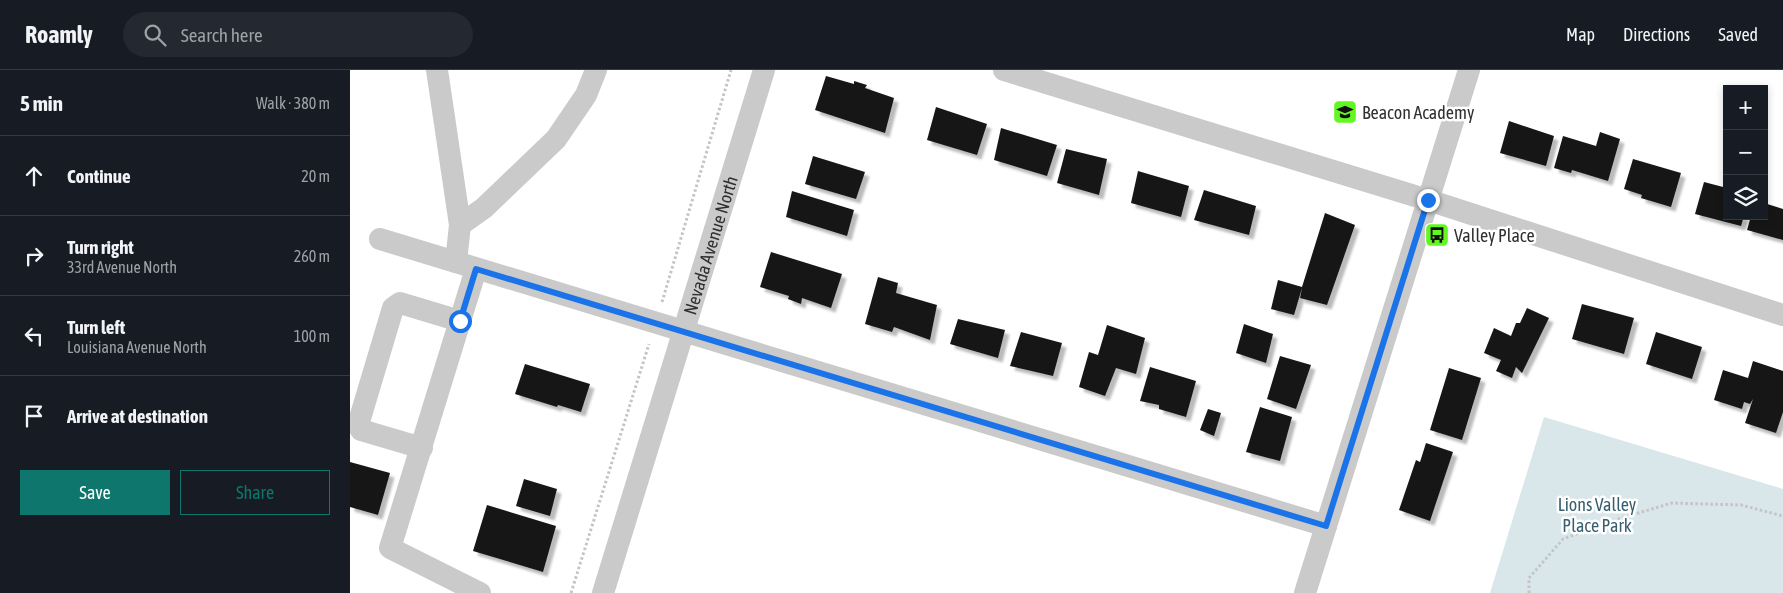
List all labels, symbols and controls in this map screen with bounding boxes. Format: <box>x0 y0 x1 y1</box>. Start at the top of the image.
search box <box>123 12 473 57</box>
text: Roamly <box>25 21 93 48</box>
icon: search <box>141 21 169 49</box>
text: Search here <box>181 24 263 46</box>
text: Map <box>1566 24 1595 45</box>
text: Directions <box>1623 24 1690 45</box>
text: Saved <box>1718 24 1758 45</box>
map controls <box>1723 85 1768 220</box>
button: + <box>1723 85 1768 130</box>
text: 5 min <box>20 91 63 115</box>
text: Walk · 380 m <box>256 94 330 112</box>
school or university icon: Beacon Academy <box>1332 99 1358 125</box>
place label: Beacon Academy <box>1362 102 1474 123</box>
button: − <box>1723 130 1768 175</box>
icon: ahead <box>20 162 48 190</box>
text: Continue <box>67 165 131 187</box>
text: 20 m <box>301 167 330 185</box>
street label: Nevada Avenue North <box>679 173 741 317</box>
button: layers <box>1723 175 1768 220</box>
route end <box>1417 189 1440 212</box>
bus stop icon: Valley Place <box>1424 222 1450 248</box>
place label: Valley Place <box>1454 225 1535 246</box>
text: Turn right <box>67 236 134 258</box>
icon: right <box>20 242 48 270</box>
text: 260 m <box>294 247 330 265</box>
text: 33rd Avenue North <box>67 258 177 276</box>
route start <box>449 310 472 333</box>
text: Turn left <box>67 316 125 338</box>
icon: left <box>20 322 48 350</box>
text: 100 m <box>294 327 330 345</box>
text: Louisiana Avenue North <box>67 338 207 356</box>
icon: arrive <box>20 402 48 430</box>
text: Arrive at destination <box>67 405 208 427</box>
button: Save <box>20 470 170 515</box>
button: Share <box>180 470 330 515</box>
park label: Lions Valley Place Park <box>1558 494 1636 536</box>

